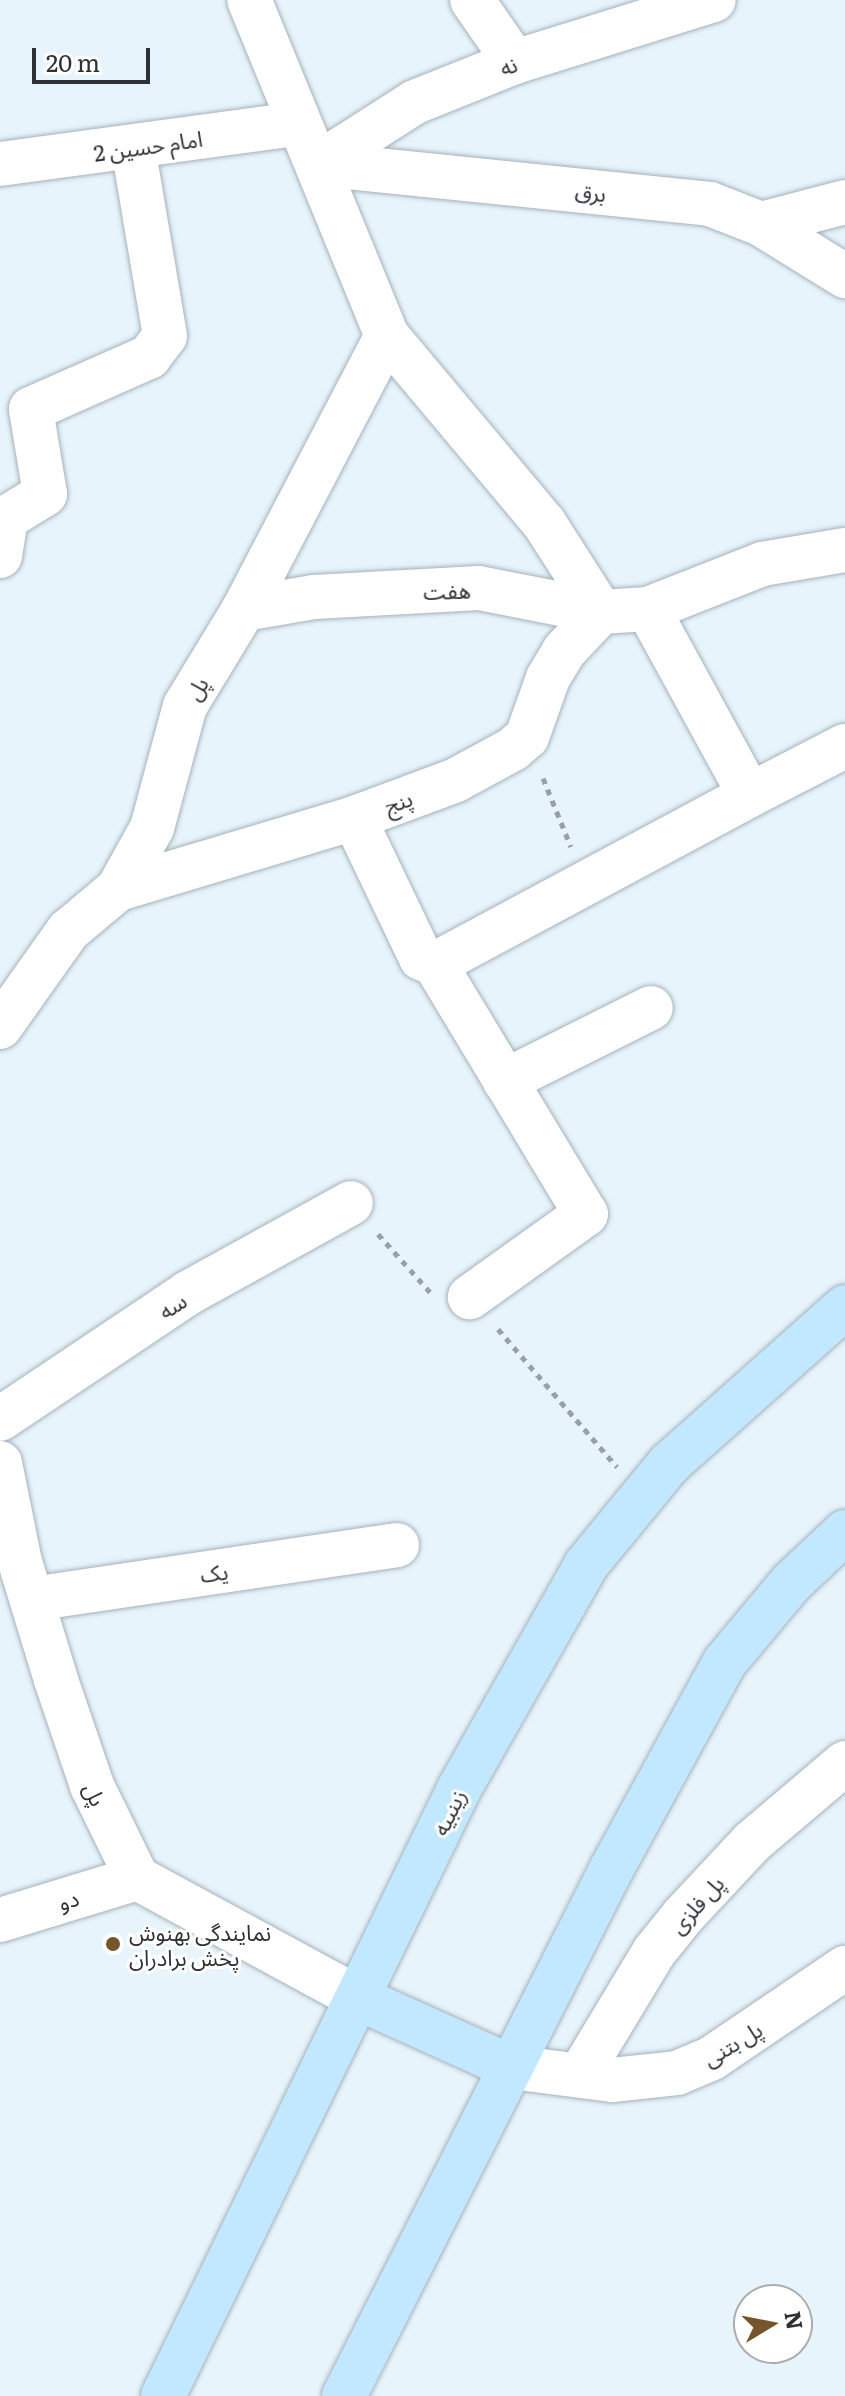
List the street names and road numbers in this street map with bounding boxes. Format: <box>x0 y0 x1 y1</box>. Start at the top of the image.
street label: نه <box>496 50 520 80</box>
street label: امام حسین 2 <box>92 124 204 166</box>
street label: برق <box>574 176 608 206</box>
street label: هفت <box>423 576 471 604</box>
street label: پل <box>179 671 213 705</box>
street label: پنج <box>380 784 416 818</box>
street label: سه <box>153 1286 191 1324</box>
street label: یک <box>198 1557 230 1587</box>
street label: پل <box>79 1778 113 1810</box>
street label: زینبیه <box>426 1785 470 1839</box>
street label: پل فلزی <box>663 1870 729 1938</box>
street label: دو <box>54 1883 82 1915</box>
street label: پل بتنی <box>697 2015 767 2071</box>

